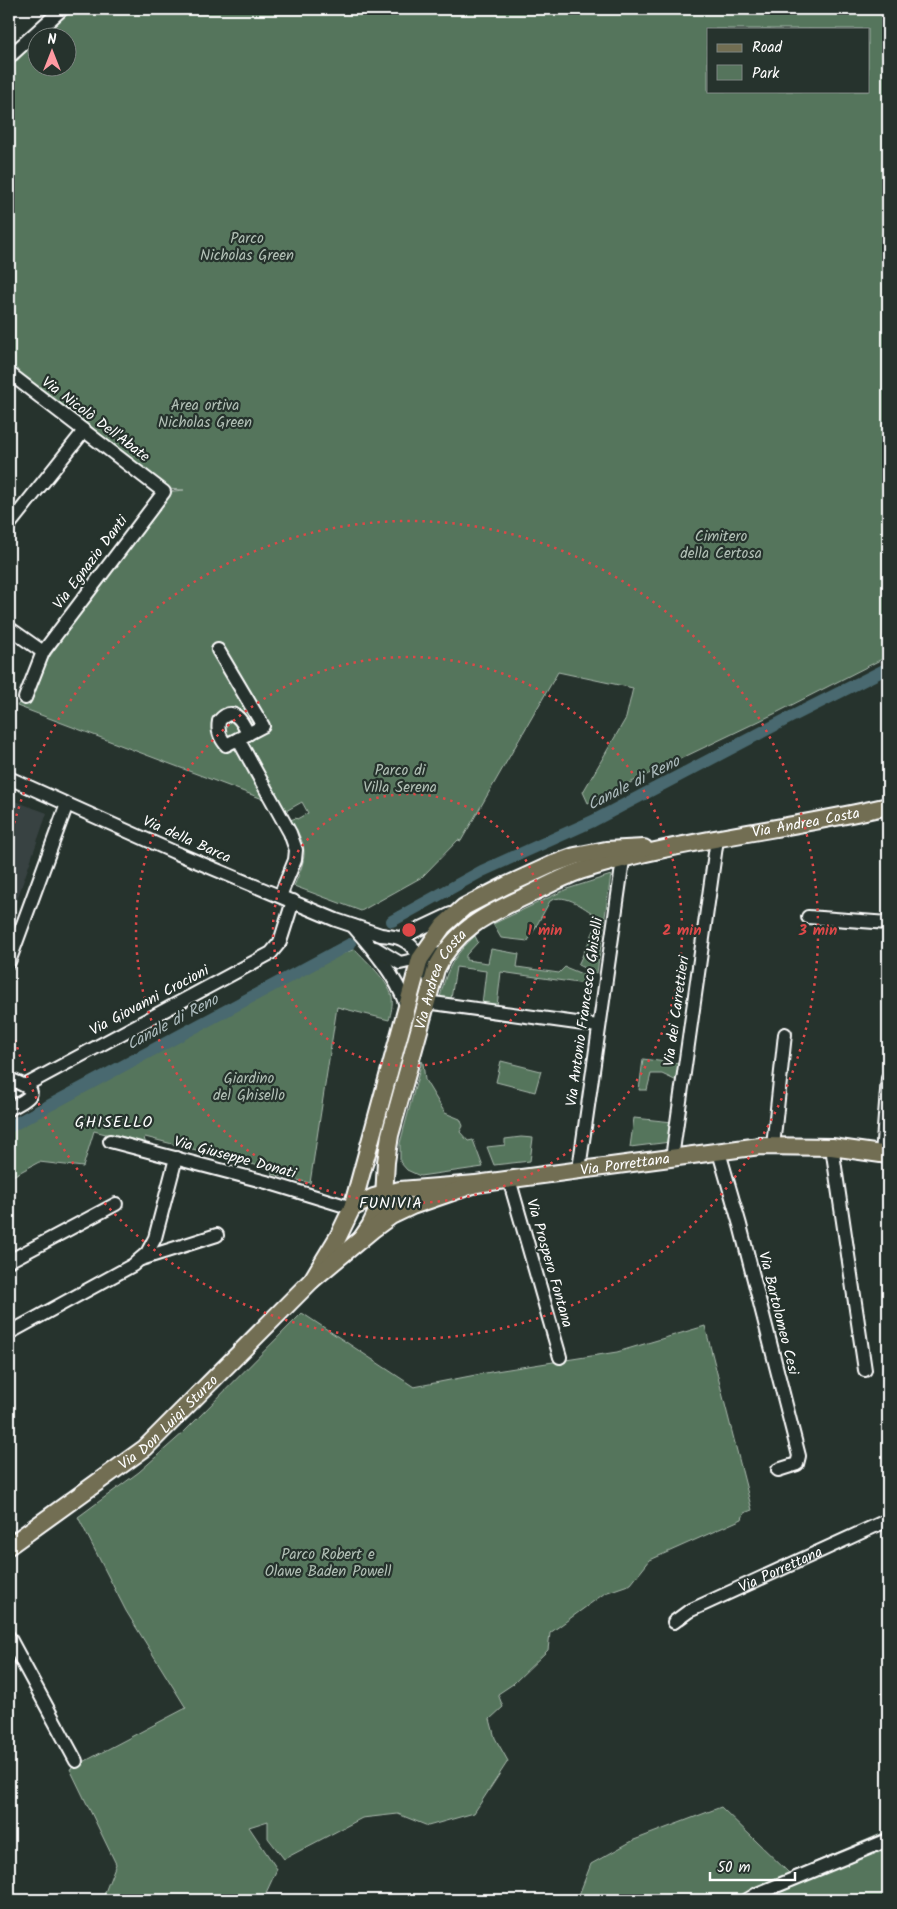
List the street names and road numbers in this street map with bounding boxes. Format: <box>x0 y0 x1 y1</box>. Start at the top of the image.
street label: Via Nicolò Dell'Abate <box>36 371 155 469</box>
street label: Via Egnazio Danti <box>47 509 135 615</box>
street label: Via Andrea Costa <box>750 802 862 845</box>
street label: Via della Barca <box>139 810 235 870</box>
street label: Via Antonio Francesco Ghiselli <box>560 915 610 1108</box>
street label: Via Andrea Costa <box>409 924 473 1032</box>
street label: Via dei Carrettieri <box>657 953 697 1068</box>
street label: Via Giovanni Crocioni <box>85 959 215 1043</box>
street label: Via Giuseppe Donati <box>171 1130 300 1186</box>
street label: Via Porrettana <box>579 1147 671 1183</box>
street label: Via Prospero Fontana <box>519 1196 579 1331</box>
street label: Via Bartolomeo Cesi <box>751 1249 805 1379</box>
street label: Via Don Luigi Sturzo <box>114 1370 225 1477</box>
street label: Via Porrettana <box>735 1541 827 1600</box>

